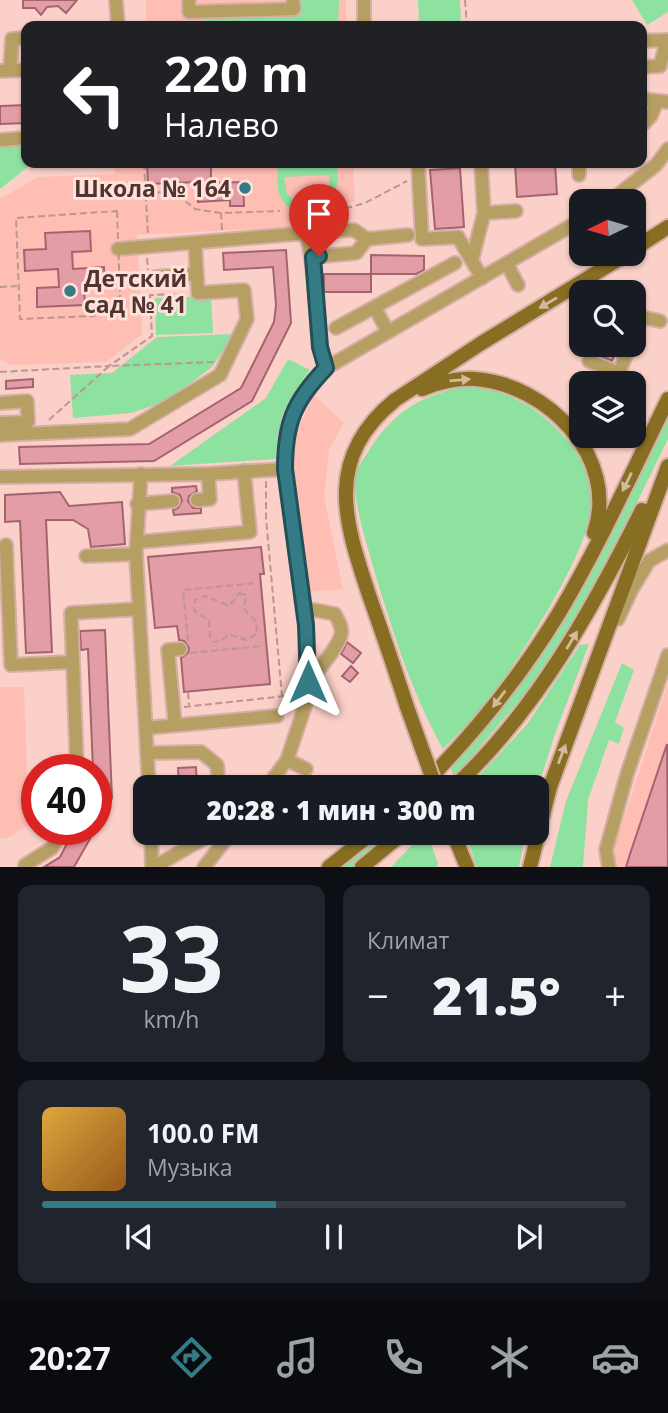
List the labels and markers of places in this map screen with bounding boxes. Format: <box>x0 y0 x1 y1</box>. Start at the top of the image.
place label: Школа № 164 <box>74 172 231 204</box>
marker: Школа № 164 <box>237 180 253 196</box>
pin <box>289 184 349 256</box>
place label: Детский сад № 41 <box>84 262 187 320</box>
marker: Детский сад № 41 <box>62 283 78 299</box>

